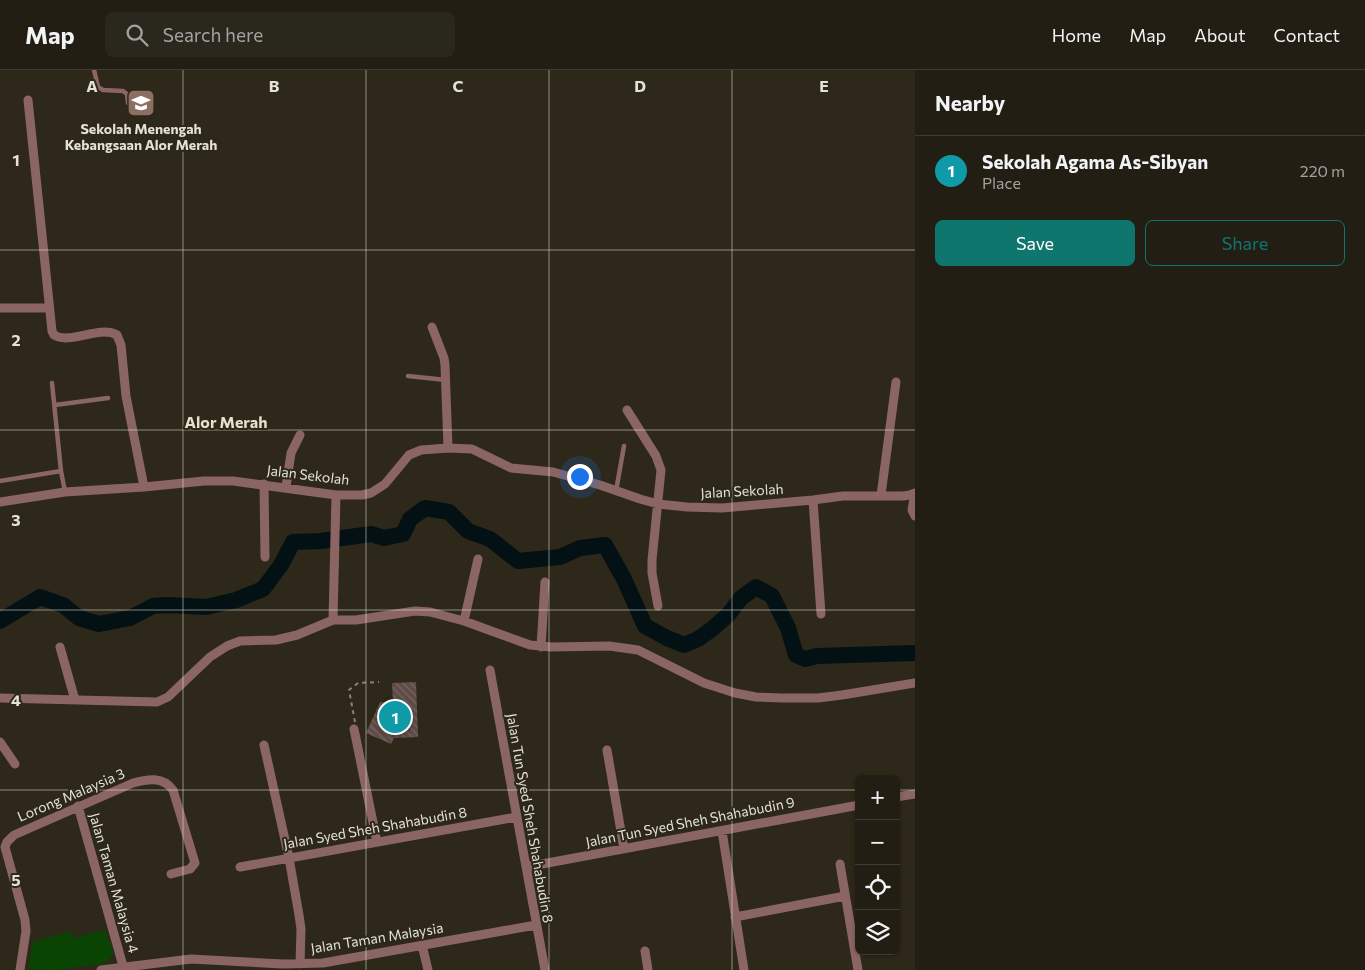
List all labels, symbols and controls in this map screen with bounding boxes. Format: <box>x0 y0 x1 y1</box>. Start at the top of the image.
search box <box>105 12 455 57</box>
text: Map <box>25 20 75 49</box>
icon: search <box>123 21 151 49</box>
text: Search here <box>163 23 263 46</box>
text: Home <box>1052 24 1101 46</box>
text: Map <box>1129 24 1166 46</box>
text: About <box>1194 24 1246 46</box>
text: Contact <box>1274 24 1340 46</box>
text: A <box>86 76 98 95</box>
text: B <box>269 76 280 95</box>
text: C <box>453 76 464 95</box>
text: D <box>634 76 646 95</box>
text: E <box>819 76 829 95</box>
school or university icon: Sekolah Menengah Kebangsaan Alor Merah <box>126 88 156 118</box>
text: Nearby <box>935 90 1005 115</box>
place label: Sekolah Menengah Kebangsaan Alor Merah <box>65 120 217 153</box>
text: 1 <box>12 150 20 169</box>
text: Sekolah Agama As-Sibyan <box>982 150 1208 173</box>
text: 1 <box>947 161 955 180</box>
text: 220 m <box>1300 161 1345 180</box>
text: Place <box>982 173 1021 192</box>
button: Save <box>935 220 1135 266</box>
button: Share <box>1145 220 1345 266</box>
text: 2 <box>11 330 21 349</box>
district label: Alor Merah <box>185 412 267 431</box>
street label: Jalan Sekolah <box>266 461 350 488</box>
your location <box>567 464 593 490</box>
street label: Jalan Sekolah <box>700 480 784 501</box>
text: 3 <box>11 510 21 529</box>
text: 4 <box>11 690 21 709</box>
pin: 1 <box>379 698 411 736</box>
street label: Jalan Tun Syed Sheh Shahabudin 8 <box>504 712 557 924</box>
street label: Lorong Malaysia 3 <box>15 764 127 825</box>
map controls <box>855 775 900 955</box>
button: + <box>855 775 900 820</box>
street label: Jalan Tun Syed Sheh Shahabudin 9 <box>584 793 796 850</box>
street label: Jalan Syed Sheh Shahabudin 8 <box>282 803 468 852</box>
street label: Jalan Taman Malaysia 4 <box>86 811 143 956</box>
button: − <box>855 820 900 865</box>
button: locate <box>855 865 900 910</box>
text: 5 <box>11 870 21 889</box>
button: layers <box>855 910 900 955</box>
street label: Jalan Taman Malaysia <box>309 919 444 956</box>

